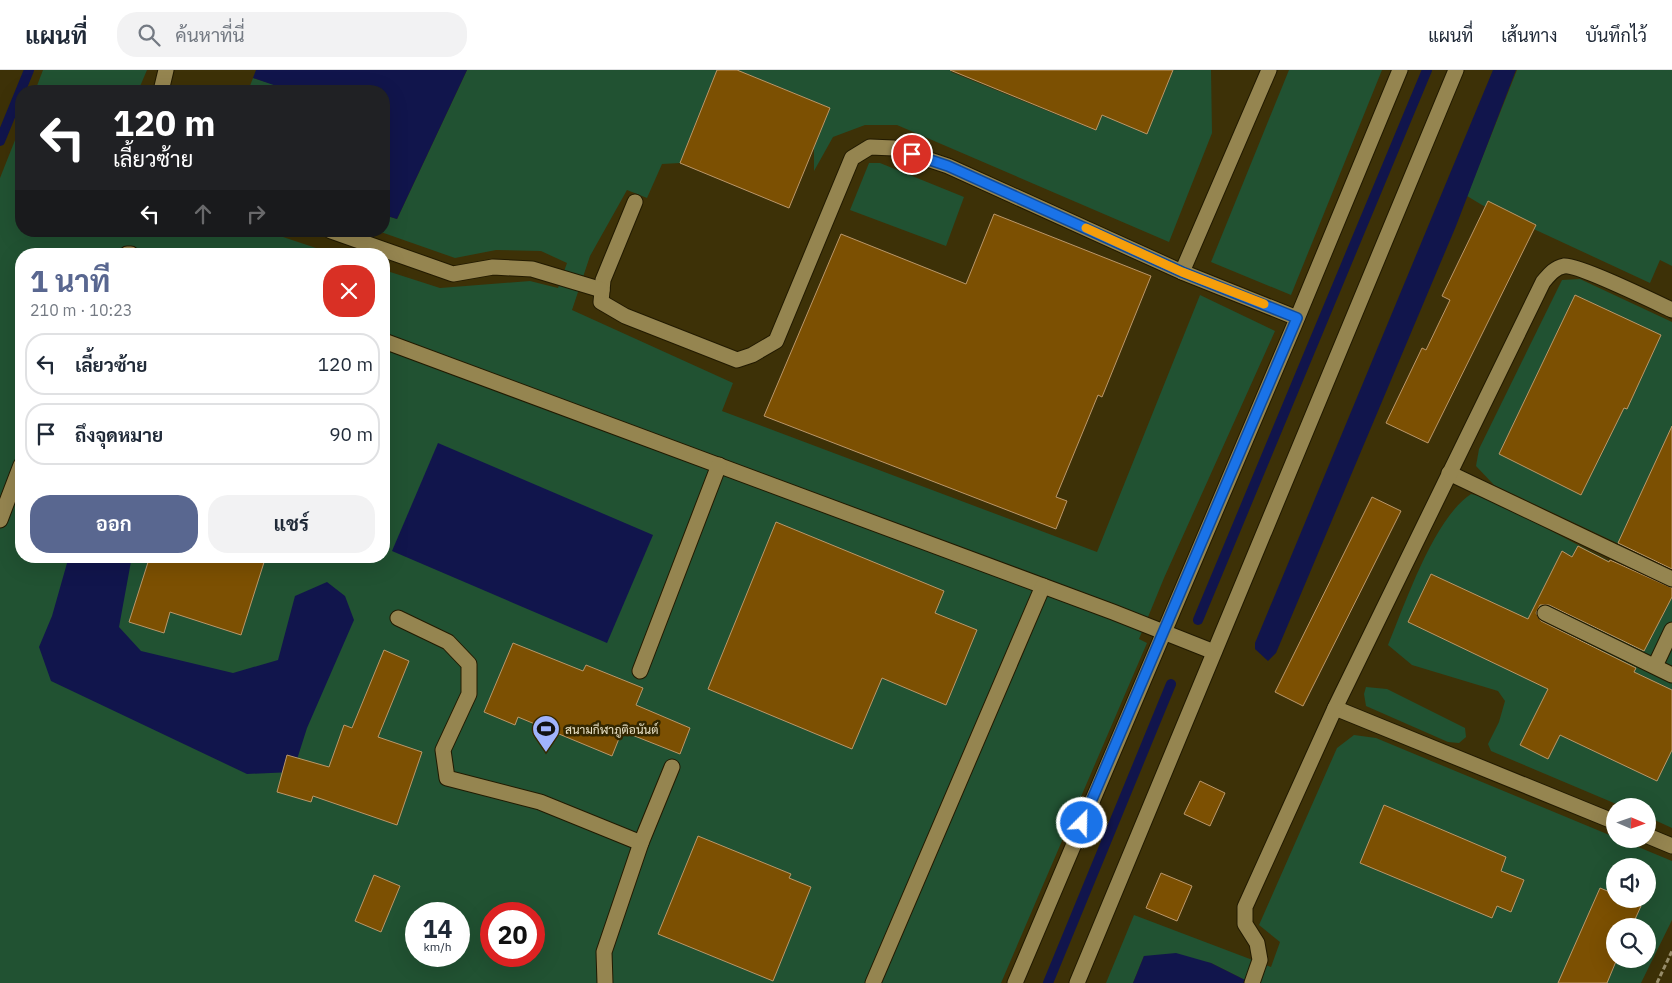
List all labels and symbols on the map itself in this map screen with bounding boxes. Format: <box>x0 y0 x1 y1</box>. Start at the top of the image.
pin <box>891 133 933 175</box>
sports icon: สนามกีฬาภูติอนันต์ <box>531 714 561 753</box>
place label: สนามกีฬาภูติอนันต์ <box>565 722 658 738</box>
position arrow <box>1055 796 1107 848</box>
north arrow <box>1606 798 1656 848</box>
speed limit sign: 20 <box>480 902 545 967</box>

